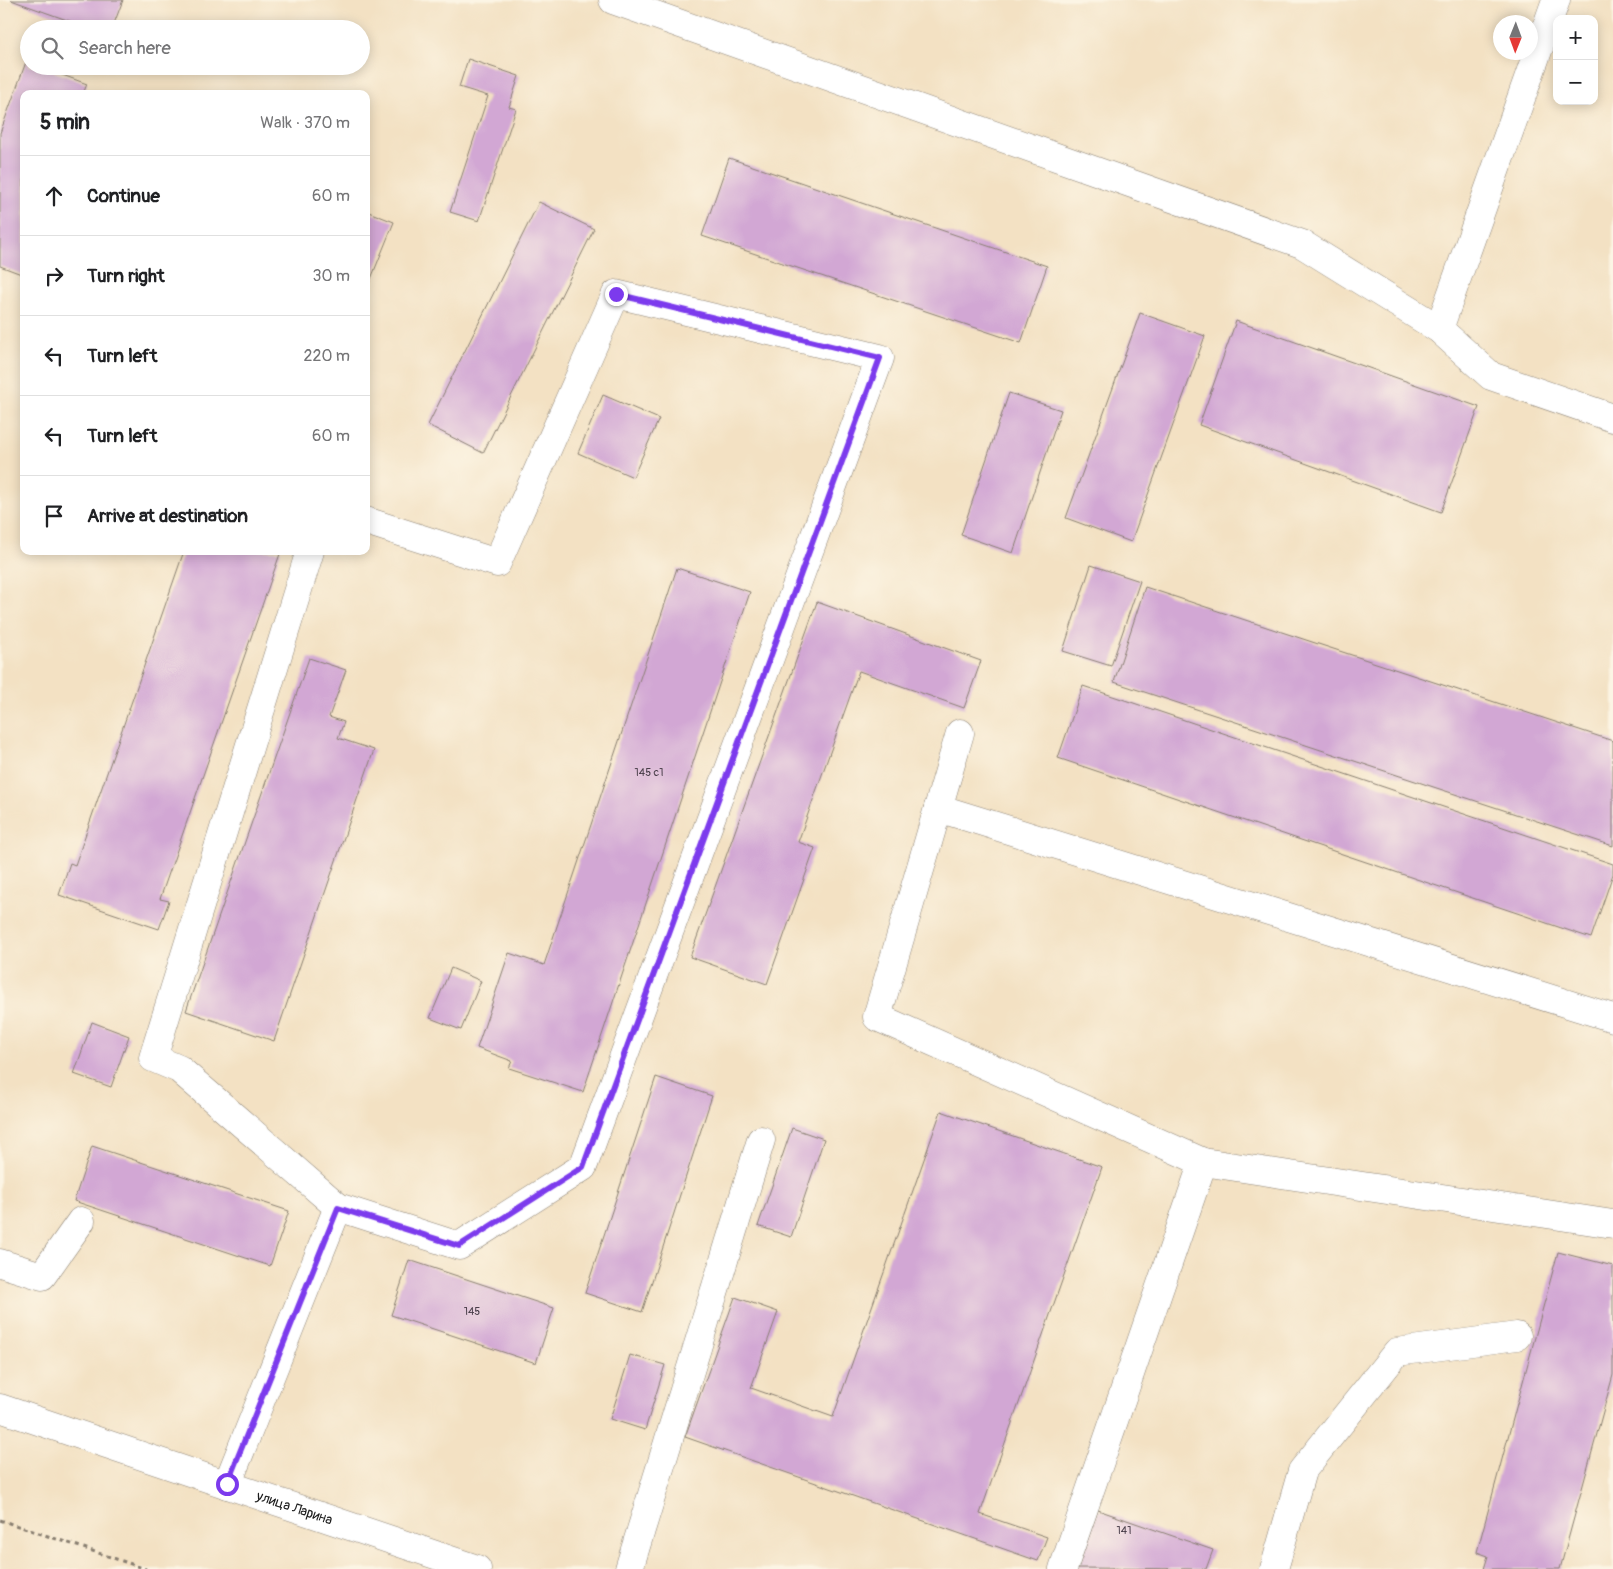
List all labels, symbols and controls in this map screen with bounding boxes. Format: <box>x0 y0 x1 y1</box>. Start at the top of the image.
north arrow <box>1493 15 1538 60</box>
map controls <box>1553 15 1598 105</box>
button: + <box>1553 15 1598 60</box>
search box <box>20 20 370 75</box>
icon: search <box>38 34 66 62</box>
text: Search here <box>78 36 171 60</box>
button: − <box>1553 60 1598 105</box>
text: 5 min <box>40 109 90 136</box>
text: Walk · 370 m <box>260 113 350 133</box>
icon: ahead <box>40 182 68 210</box>
text: Continue <box>87 184 160 208</box>
text: 60 m <box>312 186 350 206</box>
icon: right <box>40 262 68 290</box>
text: Turn right <box>87 264 165 288</box>
text: 30 m <box>312 266 350 286</box>
route end <box>605 283 628 306</box>
icon: left <box>40 342 68 370</box>
text: Turn left <box>87 344 157 368</box>
text: 220 m <box>304 346 350 366</box>
icon: left <box>40 422 68 450</box>
text: Turn left <box>87 424 157 448</box>
text: 60 m <box>312 426 350 446</box>
icon: arrive <box>40 502 68 530</box>
text: Arrive at destination <box>87 504 248 528</box>
house number: 145 с1 <box>635 766 663 779</box>
house number: 145 <box>464 1305 480 1318</box>
route start <box>216 1473 239 1496</box>
street label: улица Ларина <box>253 1487 335 1529</box>
house number: 141 <box>1117 1524 1131 1537</box>

